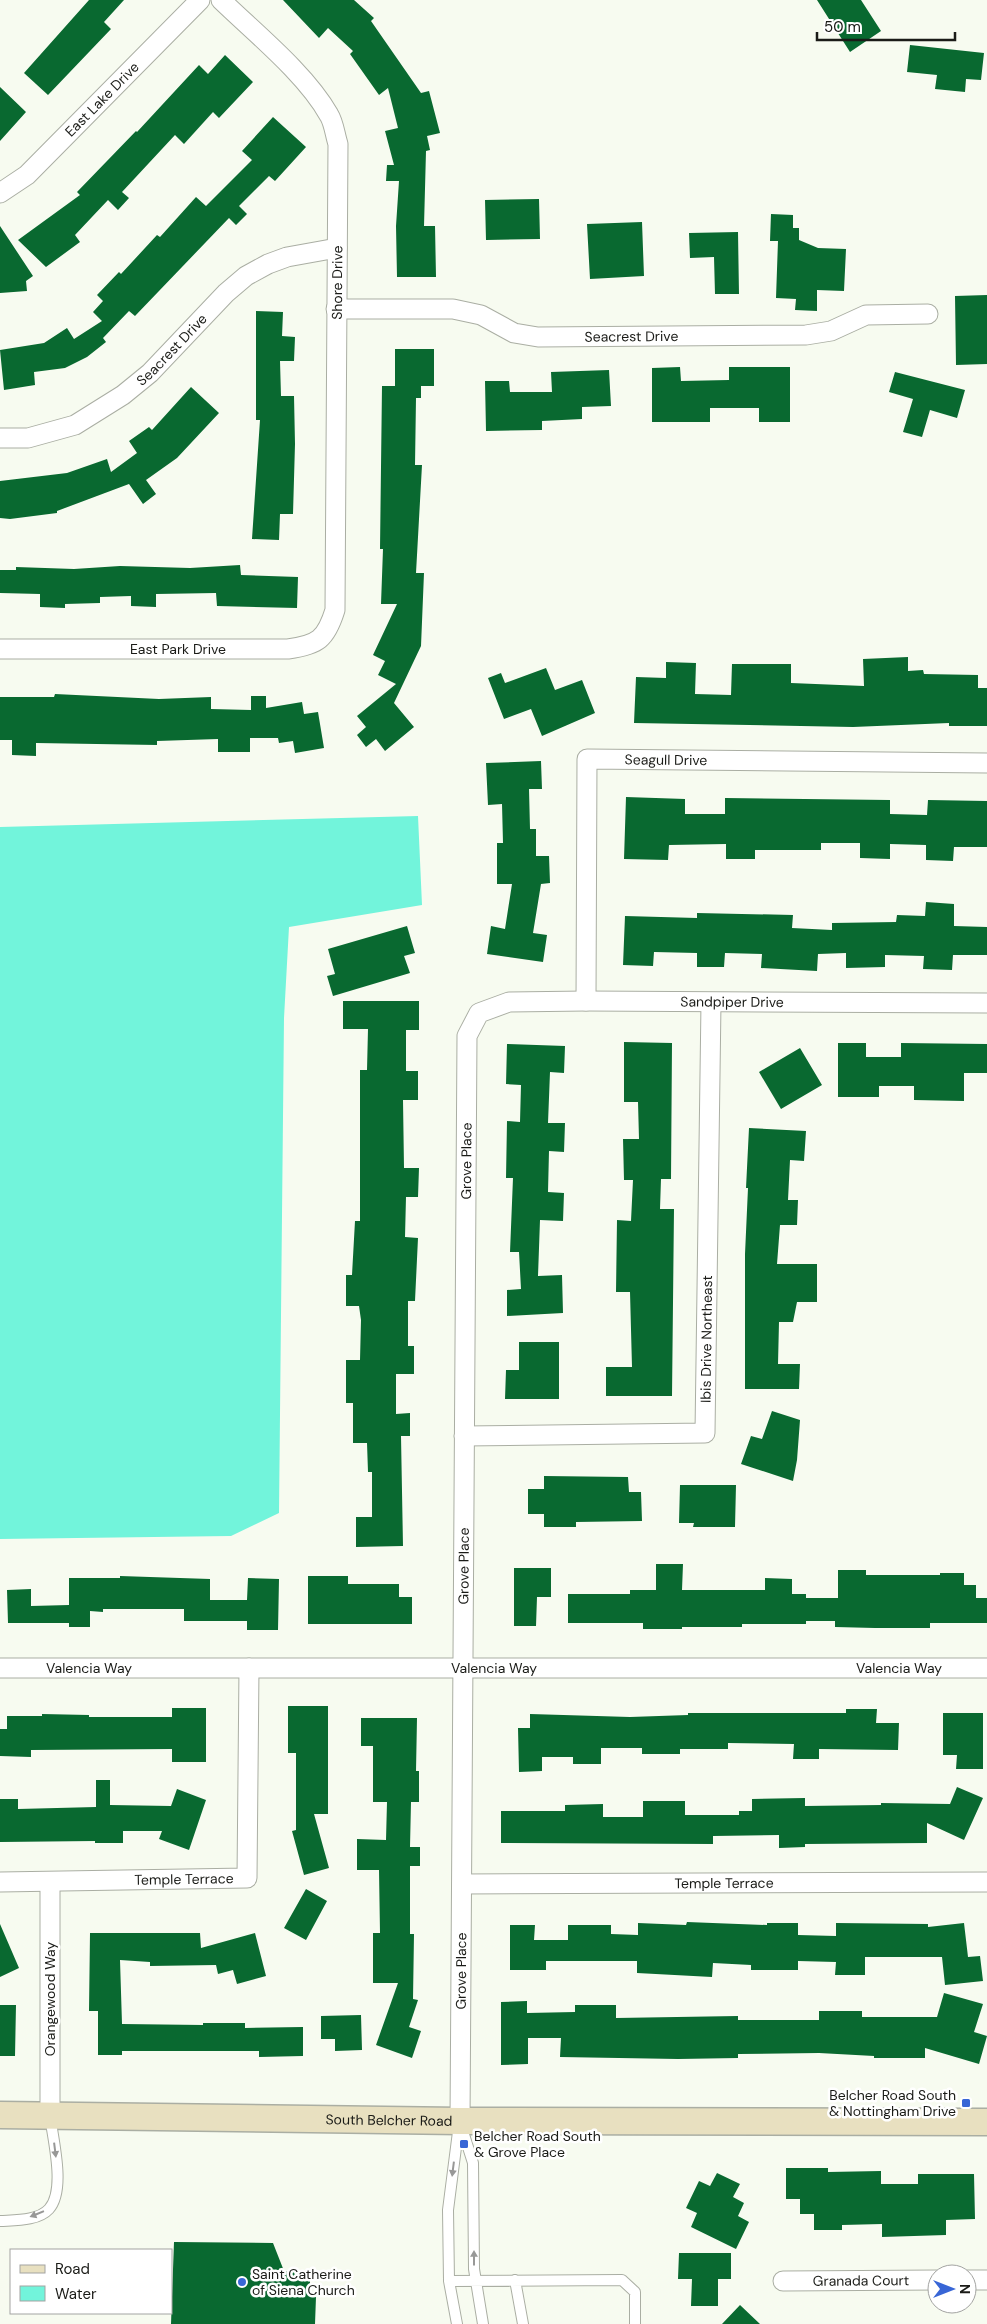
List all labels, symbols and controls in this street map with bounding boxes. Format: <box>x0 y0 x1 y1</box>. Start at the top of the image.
scale bar <box>817 10 954 42</box>
text: 50 m <box>824 17 861 37</box>
street label: East Lake Drive <box>61 58 143 140</box>
street label: Shore Drive <box>328 245 346 320</box>
street label: Seacrest Drive <box>133 310 211 389</box>
street label: Seacrest Drive <box>584 327 678 346</box>
street label: East Park Drive <box>130 640 226 658</box>
street label: Seagull Drive <box>625 750 707 769</box>
street label: Sandpiper Drive <box>680 992 784 1011</box>
street label: Grove Place <box>457 1122 475 1200</box>
street label: Ibis Drive Northeast <box>696 1275 716 1403</box>
street label: Grove Place <box>454 1527 473 1605</box>
street label: Valencia Way <box>46 1659 132 1677</box>
street label: Valencia Way <box>451 1659 537 1677</box>
street label: Valencia Way <box>856 1659 942 1677</box>
street label: Temple Terrace <box>134 1869 234 1889</box>
street label: Temple Terrace <box>674 1874 774 1892</box>
street label: Grove Place <box>452 1932 470 2010</box>
street label: Orangewood Way <box>41 1942 59 2056</box>
place label: Belcher Road South & Nottingham Drive <box>829 2086 956 2120</box>
marker: Belcher Road South & Nottingham Drive <box>960 2097 972 2109</box>
street label: South Belcher Road <box>325 2110 453 2130</box>
place label: Belcher Road South & Grove Place <box>474 2127 601 2161</box>
marker: Belcher Road South & Grove Place <box>458 2138 470 2150</box>
one-way arrow <box>51 2143 59 2159</box>
one-way arrow <box>449 2161 457 2177</box>
one-way arrow <box>30 2211 44 2219</box>
legend <box>10 2249 172 2314</box>
one-way arrow <box>470 2250 478 2266</box>
text: Road <box>55 2259 90 2279</box>
north arrow <box>927 2264 977 2314</box>
place label: Saint Catherine of Siena Church <box>252 2265 355 2299</box>
street label: Granada Court <box>813 2271 909 2290</box>
marker: Saint Catherine of Siena Church <box>236 2276 248 2288</box>
text: Water <box>55 2284 97 2304</box>
text: N <box>956 2284 974 2294</box>

